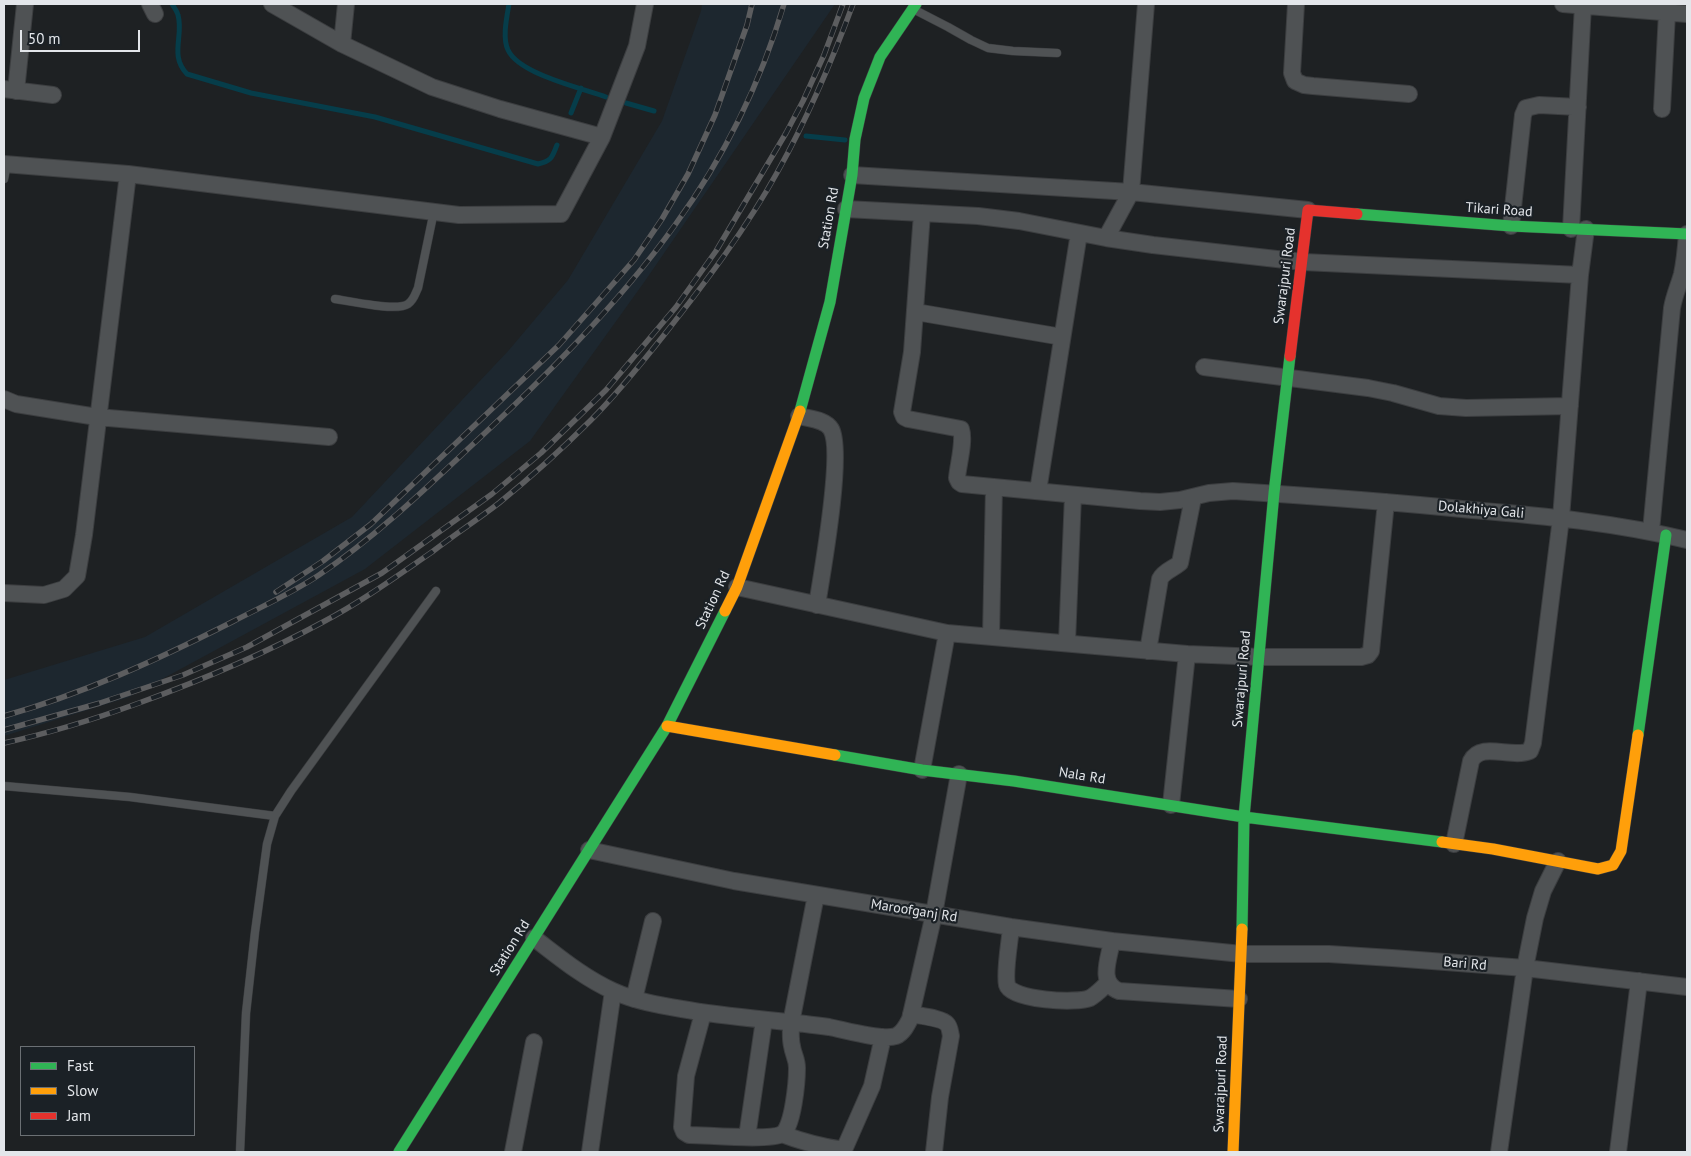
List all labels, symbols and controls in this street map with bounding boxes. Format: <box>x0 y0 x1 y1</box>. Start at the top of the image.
scale bar <box>22 20 142 52</box>
text: 50 m <box>28 29 61 48</box>
street label: Station Rd <box>815 186 843 250</box>
street label: Tikari Road <box>1465 199 1533 221</box>
street label: Swarajpuri Road <box>1271 227 1299 325</box>
street label: Dolakhiya Gali <box>1437 498 1525 522</box>
street label: Station Rd <box>692 568 734 632</box>
street label: Swarajpuri Road <box>1229 630 1255 728</box>
street label: Nala Rd <box>1057 764 1107 788</box>
street label: Maroofganj Rd <box>870 896 958 926</box>
street label: Station Rd <box>486 917 534 979</box>
street label: Bari Rd <box>1443 954 1487 974</box>
street label: Swarajpuri Road <box>1211 1035 1231 1133</box>
legend <box>20 1046 195 1136</box>
text: Fast <box>67 1056 94 1075</box>
text: Slow <box>67 1081 98 1100</box>
text: Jam <box>67 1106 91 1125</box>

